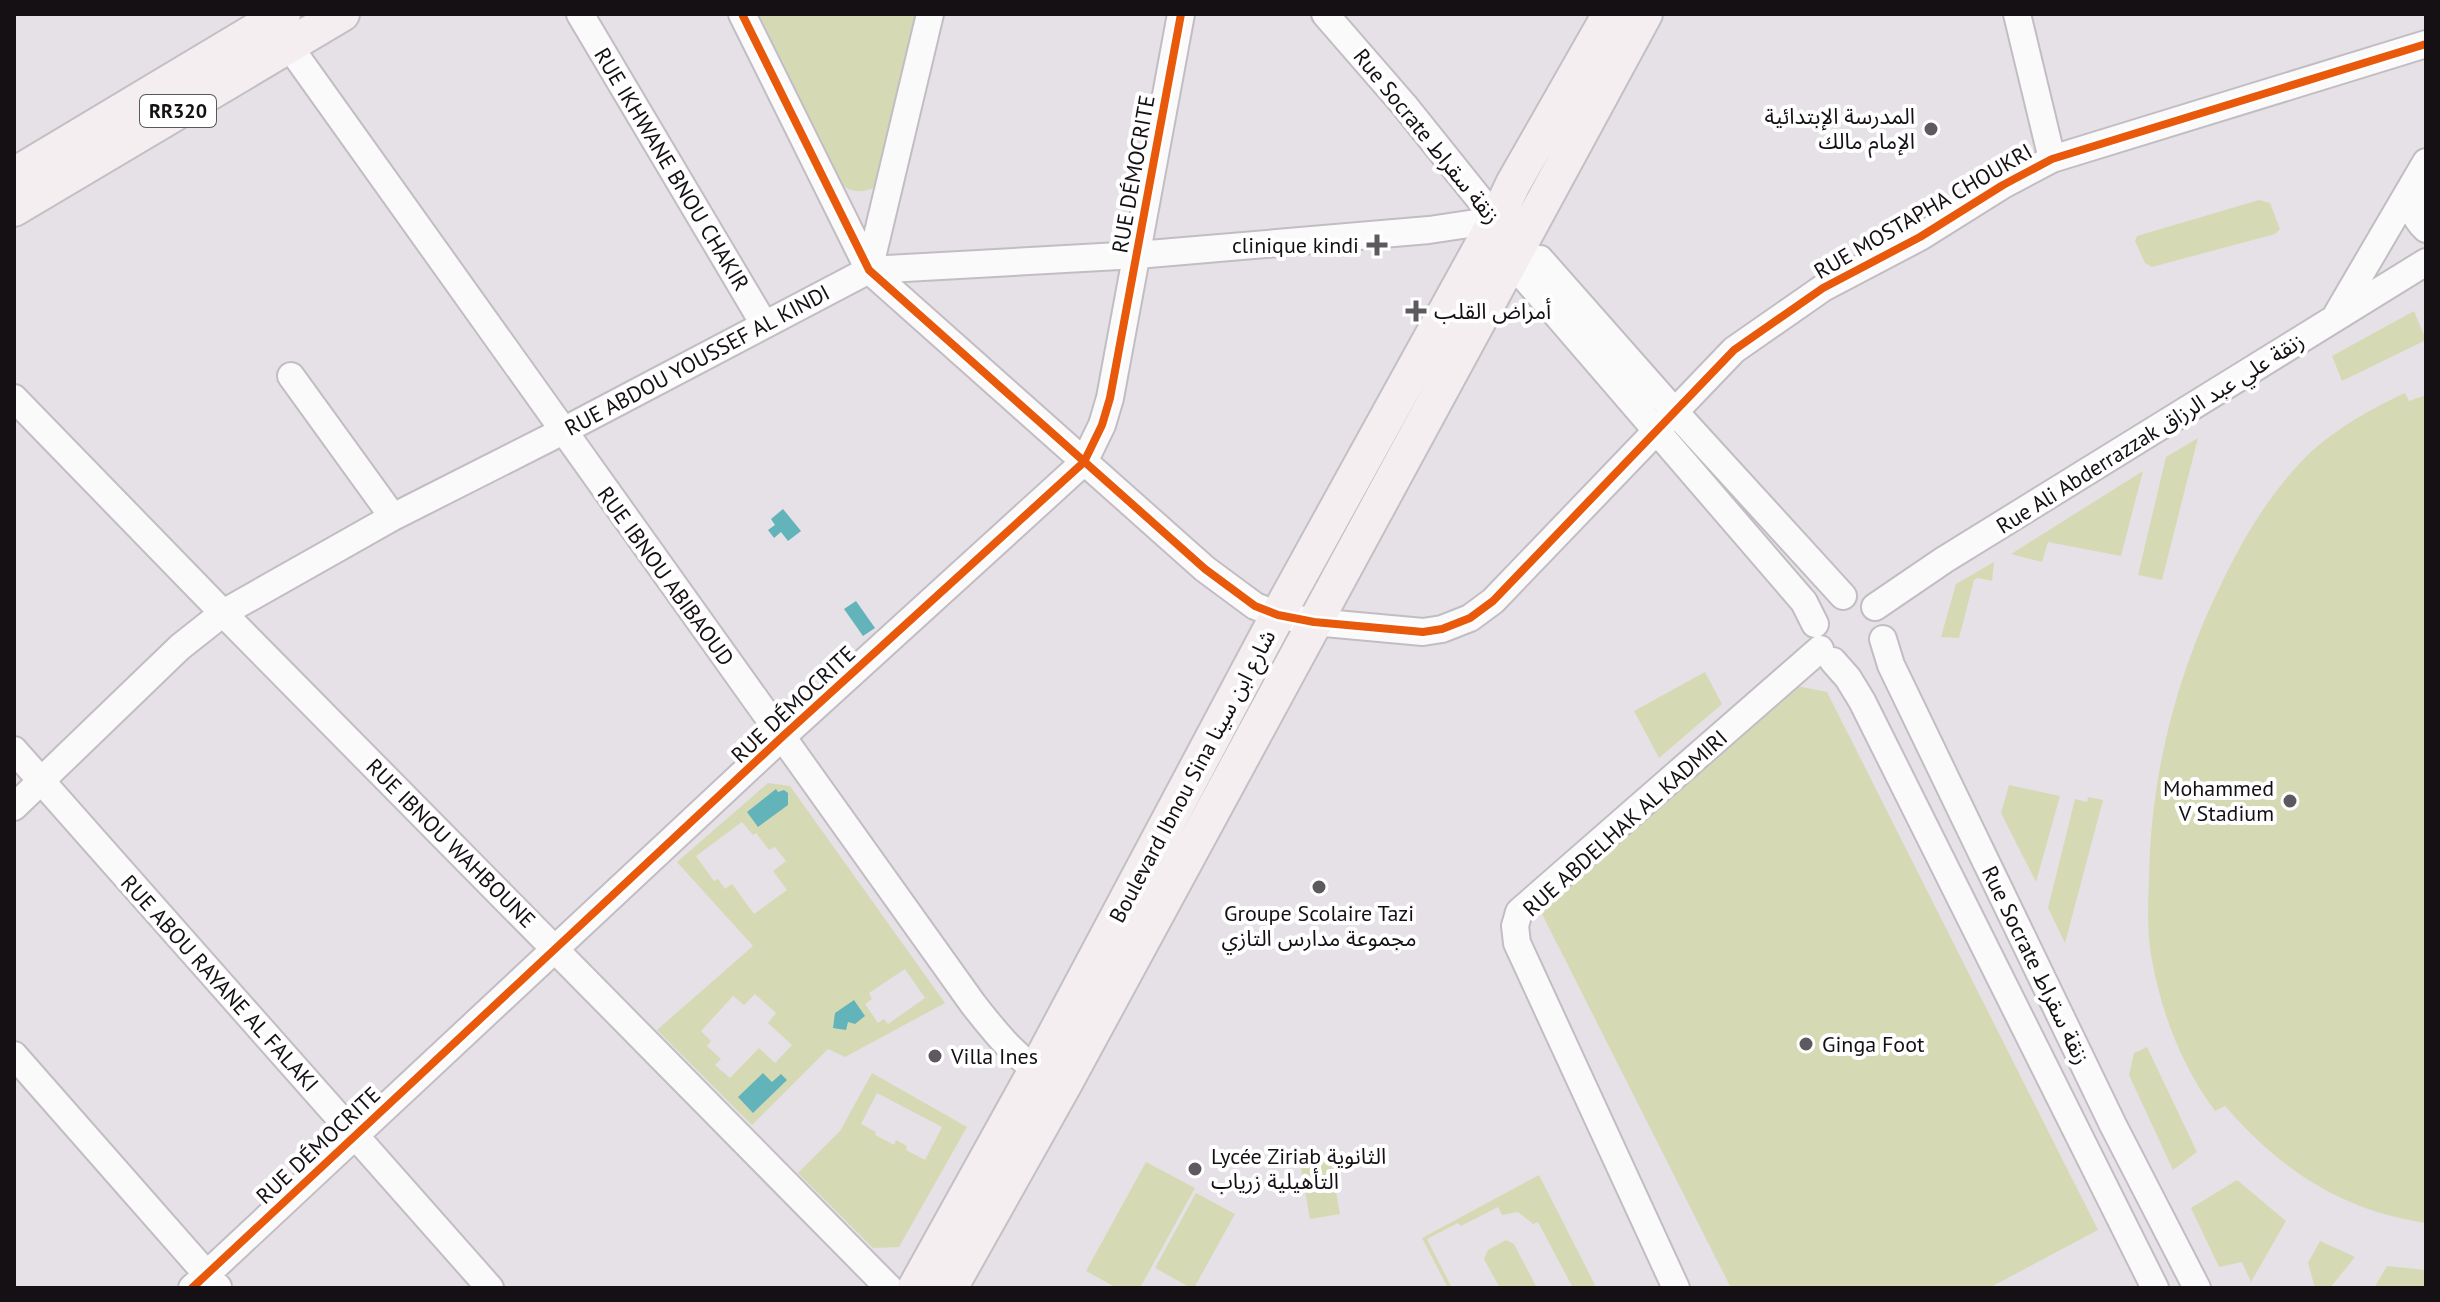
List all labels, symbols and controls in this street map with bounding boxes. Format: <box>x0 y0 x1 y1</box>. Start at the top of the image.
street label: RUE IKHWANE BNOU CHAKIR <box>588 42 756 296</box>
street label: Rue Socrate زنقة سقراط <box>1348 43 1506 229</box>
street label: RUE DÉMOCRITE <box>1105 93 1161 255</box>
road number: RR320 <box>140 95 216 127</box>
place label: المدرسة الإبتدائية الإمام مالك <box>1764 102 1915 158</box>
marker: المدرسة الإبتدائية الإمام مالك <box>1922 120 1940 138</box>
street label: RUE MOSTAPHA CHOUKRI <box>1809 137 2037 285</box>
place label: clinique kindi <box>1232 231 1359 259</box>
marker: clinique kindi <box>1366 234 1388 256</box>
street label: RUE ABDOU YOUSSEF AL KINDI <box>560 278 834 442</box>
place label: أمراض القلب <box>1434 297 1551 325</box>
marker: أمراض القلب <box>1405 300 1427 322</box>
street label: Rue Ali Abderrazzak زنقة علي عبد الرزاق <box>1991 326 2311 542</box>
street label: RUE IBNOU ABIBAOUD <box>592 481 740 671</box>
street label: Boulevard Ibnou Sina شارع ابن سينا <box>1103 625 1284 929</box>
street label: RUE DÉMOCRITE <box>725 639 861 769</box>
street label: RUE ABDELHAK AL KADMIRI <box>1517 724 1733 922</box>
street label: RUE IBNOU WAHBOUNE <box>360 752 542 934</box>
place label: Mohammed V Stadium <box>2163 774 2274 827</box>
marker: Mohammed V Stadium <box>2281 792 2299 810</box>
street label: Rue Socrate زنقة سقراط <box>1976 861 2096 1069</box>
street label: RUE ABOU RAYANE AL FALAKI <box>115 869 325 1097</box>
marker: Groupe Scolaire Tazi مجموعة مدارس التازي <box>1310 878 1328 896</box>
place label: Groupe Scolaire Tazi مجموعة مدارس التازي <box>1221 899 1417 955</box>
place label: Ginga Foot <box>1822 1030 1925 1058</box>
marker: Ginga Foot <box>1797 1035 1815 1053</box>
place label: Villa Ines <box>950 1042 1038 1070</box>
marker: Villa Ines <box>926 1047 944 1065</box>
street label: RUE DÉMOCRITE <box>250 1080 386 1210</box>
place label: Lycée Ziriab الثانوية التأهيلية زرياب <box>1211 1142 1386 1195</box>
marker: Lycée Ziriab الثانوية التأهيلية زرياب <box>1186 1160 1204 1178</box>

